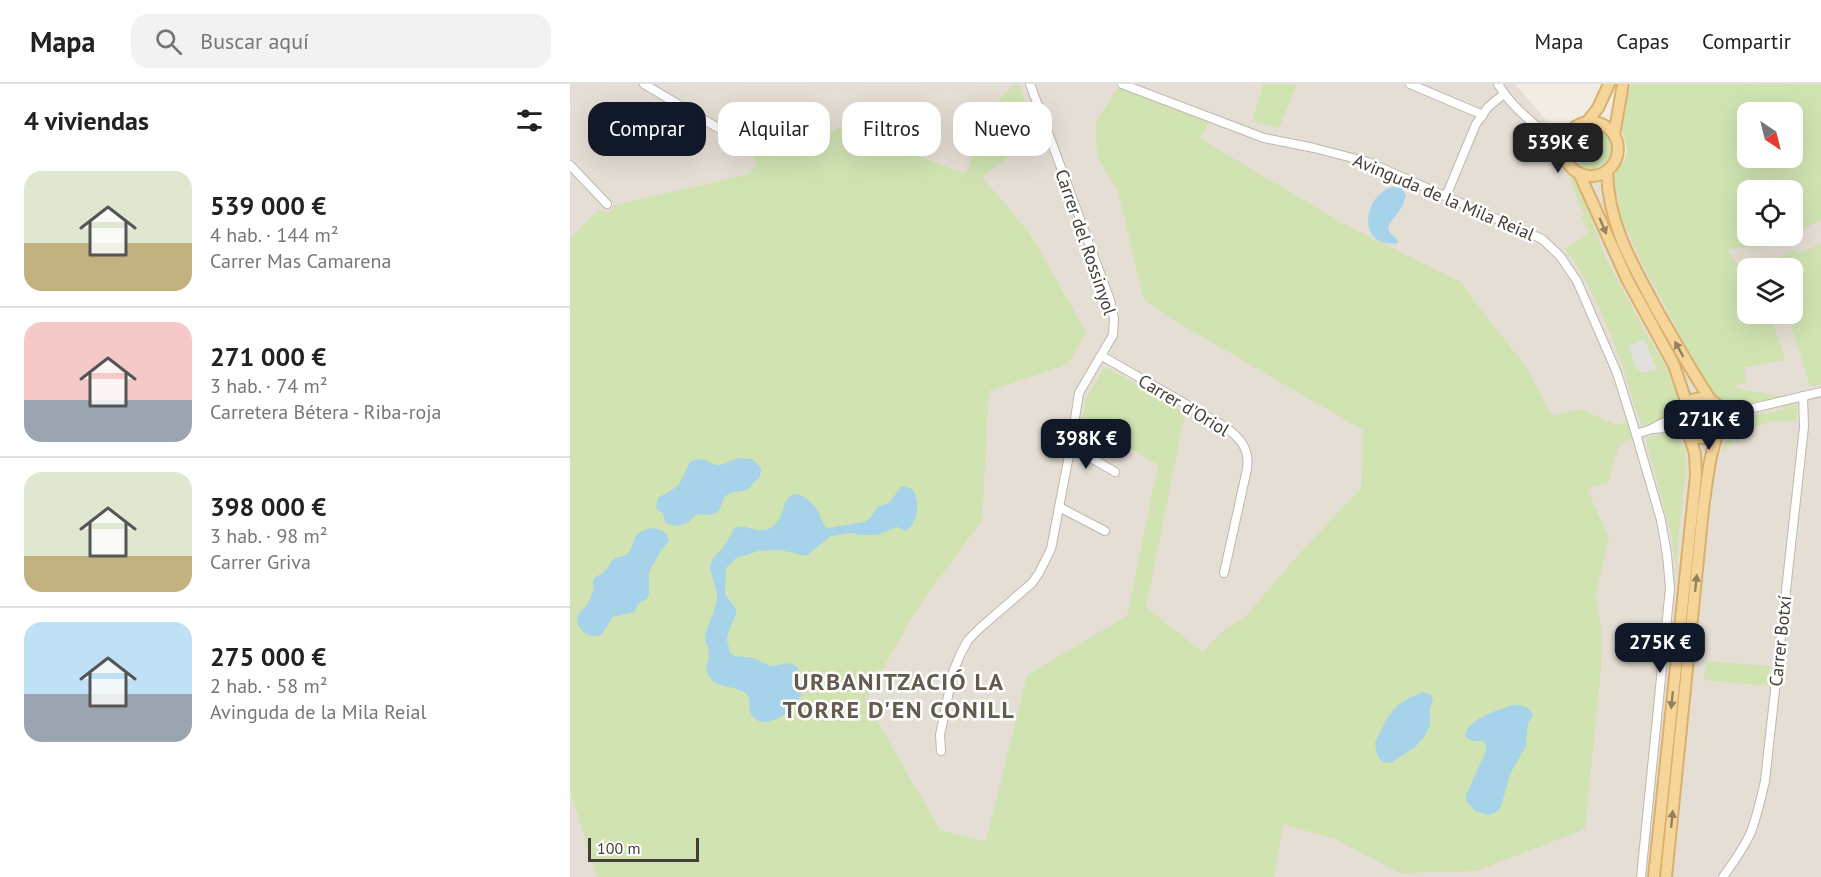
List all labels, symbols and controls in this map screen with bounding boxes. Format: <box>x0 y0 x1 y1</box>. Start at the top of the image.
search box <box>131 14 551 68</box>
text: Mapa <box>30 23 95 60</box>
icon: search <box>152 25 185 58</box>
text: Buscar aquí <box>200 27 309 55</box>
text: Mapa <box>1535 28 1583 55</box>
text: Capas <box>1616 28 1669 55</box>
text: Compartir <box>1702 28 1791 55</box>
chip: Comprar <box>588 102 706 156</box>
chip: Alquilar <box>718 102 830 156</box>
chip: Filtros <box>842 102 941 156</box>
chip: Nuevo <box>953 102 1052 156</box>
north arrow <box>1737 102 1803 168</box>
map controls <box>1737 102 1803 324</box>
text: 4 viviendas <box>24 104 149 137</box>
icon: filters <box>513 104 546 137</box>
pin: 539K € <box>1509 123 1607 174</box>
text: 539K € <box>1527 129 1589 155</box>
street label: Avinguda de la Mila Reial <box>1350 148 1539 246</box>
street label: Carrer del Rossinyol <box>1050 166 1122 319</box>
button: locate <box>1737 180 1803 246</box>
text: 539 000 € <box>210 189 326 222</box>
icon: home <box>72 195 144 267</box>
one-way arrow <box>1598 218 1608 236</box>
text: 4 hab. · 144 m² <box>210 222 339 248</box>
text: Carrer Mas Camarena <box>210 248 391 274</box>
button: layers <box>1737 258 1803 324</box>
text: 271 000 € <box>210 340 326 373</box>
one-way arrow <box>1674 341 1684 358</box>
icon: home <box>72 346 144 418</box>
street label: Carrer d'Oriol <box>1134 369 1234 442</box>
text: 3 hab. · 74 m² <box>210 373 328 399</box>
text: Carretera Bétera - Riba-roja <box>210 399 441 425</box>
pin: 271K € <box>1660 400 1758 451</box>
text: 271K € <box>1678 406 1740 432</box>
pin: 398K € <box>1037 419 1135 470</box>
text: 398K € <box>1055 425 1117 451</box>
text: 398 000 € <box>210 490 326 523</box>
icon: home <box>72 496 144 568</box>
text: 3 hab. · 98 m² <box>210 523 328 549</box>
text: Carrer Griva <box>210 549 311 575</box>
one-way arrow <box>1691 573 1701 592</box>
street label: Carrer Botxí <box>1764 594 1796 688</box>
pin: 275K € <box>1611 623 1709 674</box>
text: 275K € <box>1629 629 1691 655</box>
text: 275 000 € <box>210 640 326 673</box>
icon: home <box>72 646 144 718</box>
district label: URBANITZACIÓ LA TORRE D'EN CONILL <box>783 666 1015 725</box>
text: 2 hab. · 58 m² <box>210 673 328 699</box>
one-way arrow <box>1667 690 1677 709</box>
text: Avinguda de la Mila Reial <box>210 699 426 725</box>
one-way arrow <box>1667 809 1677 828</box>
scale bar <box>588 835 699 862</box>
text: 100 m <box>597 838 640 858</box>

